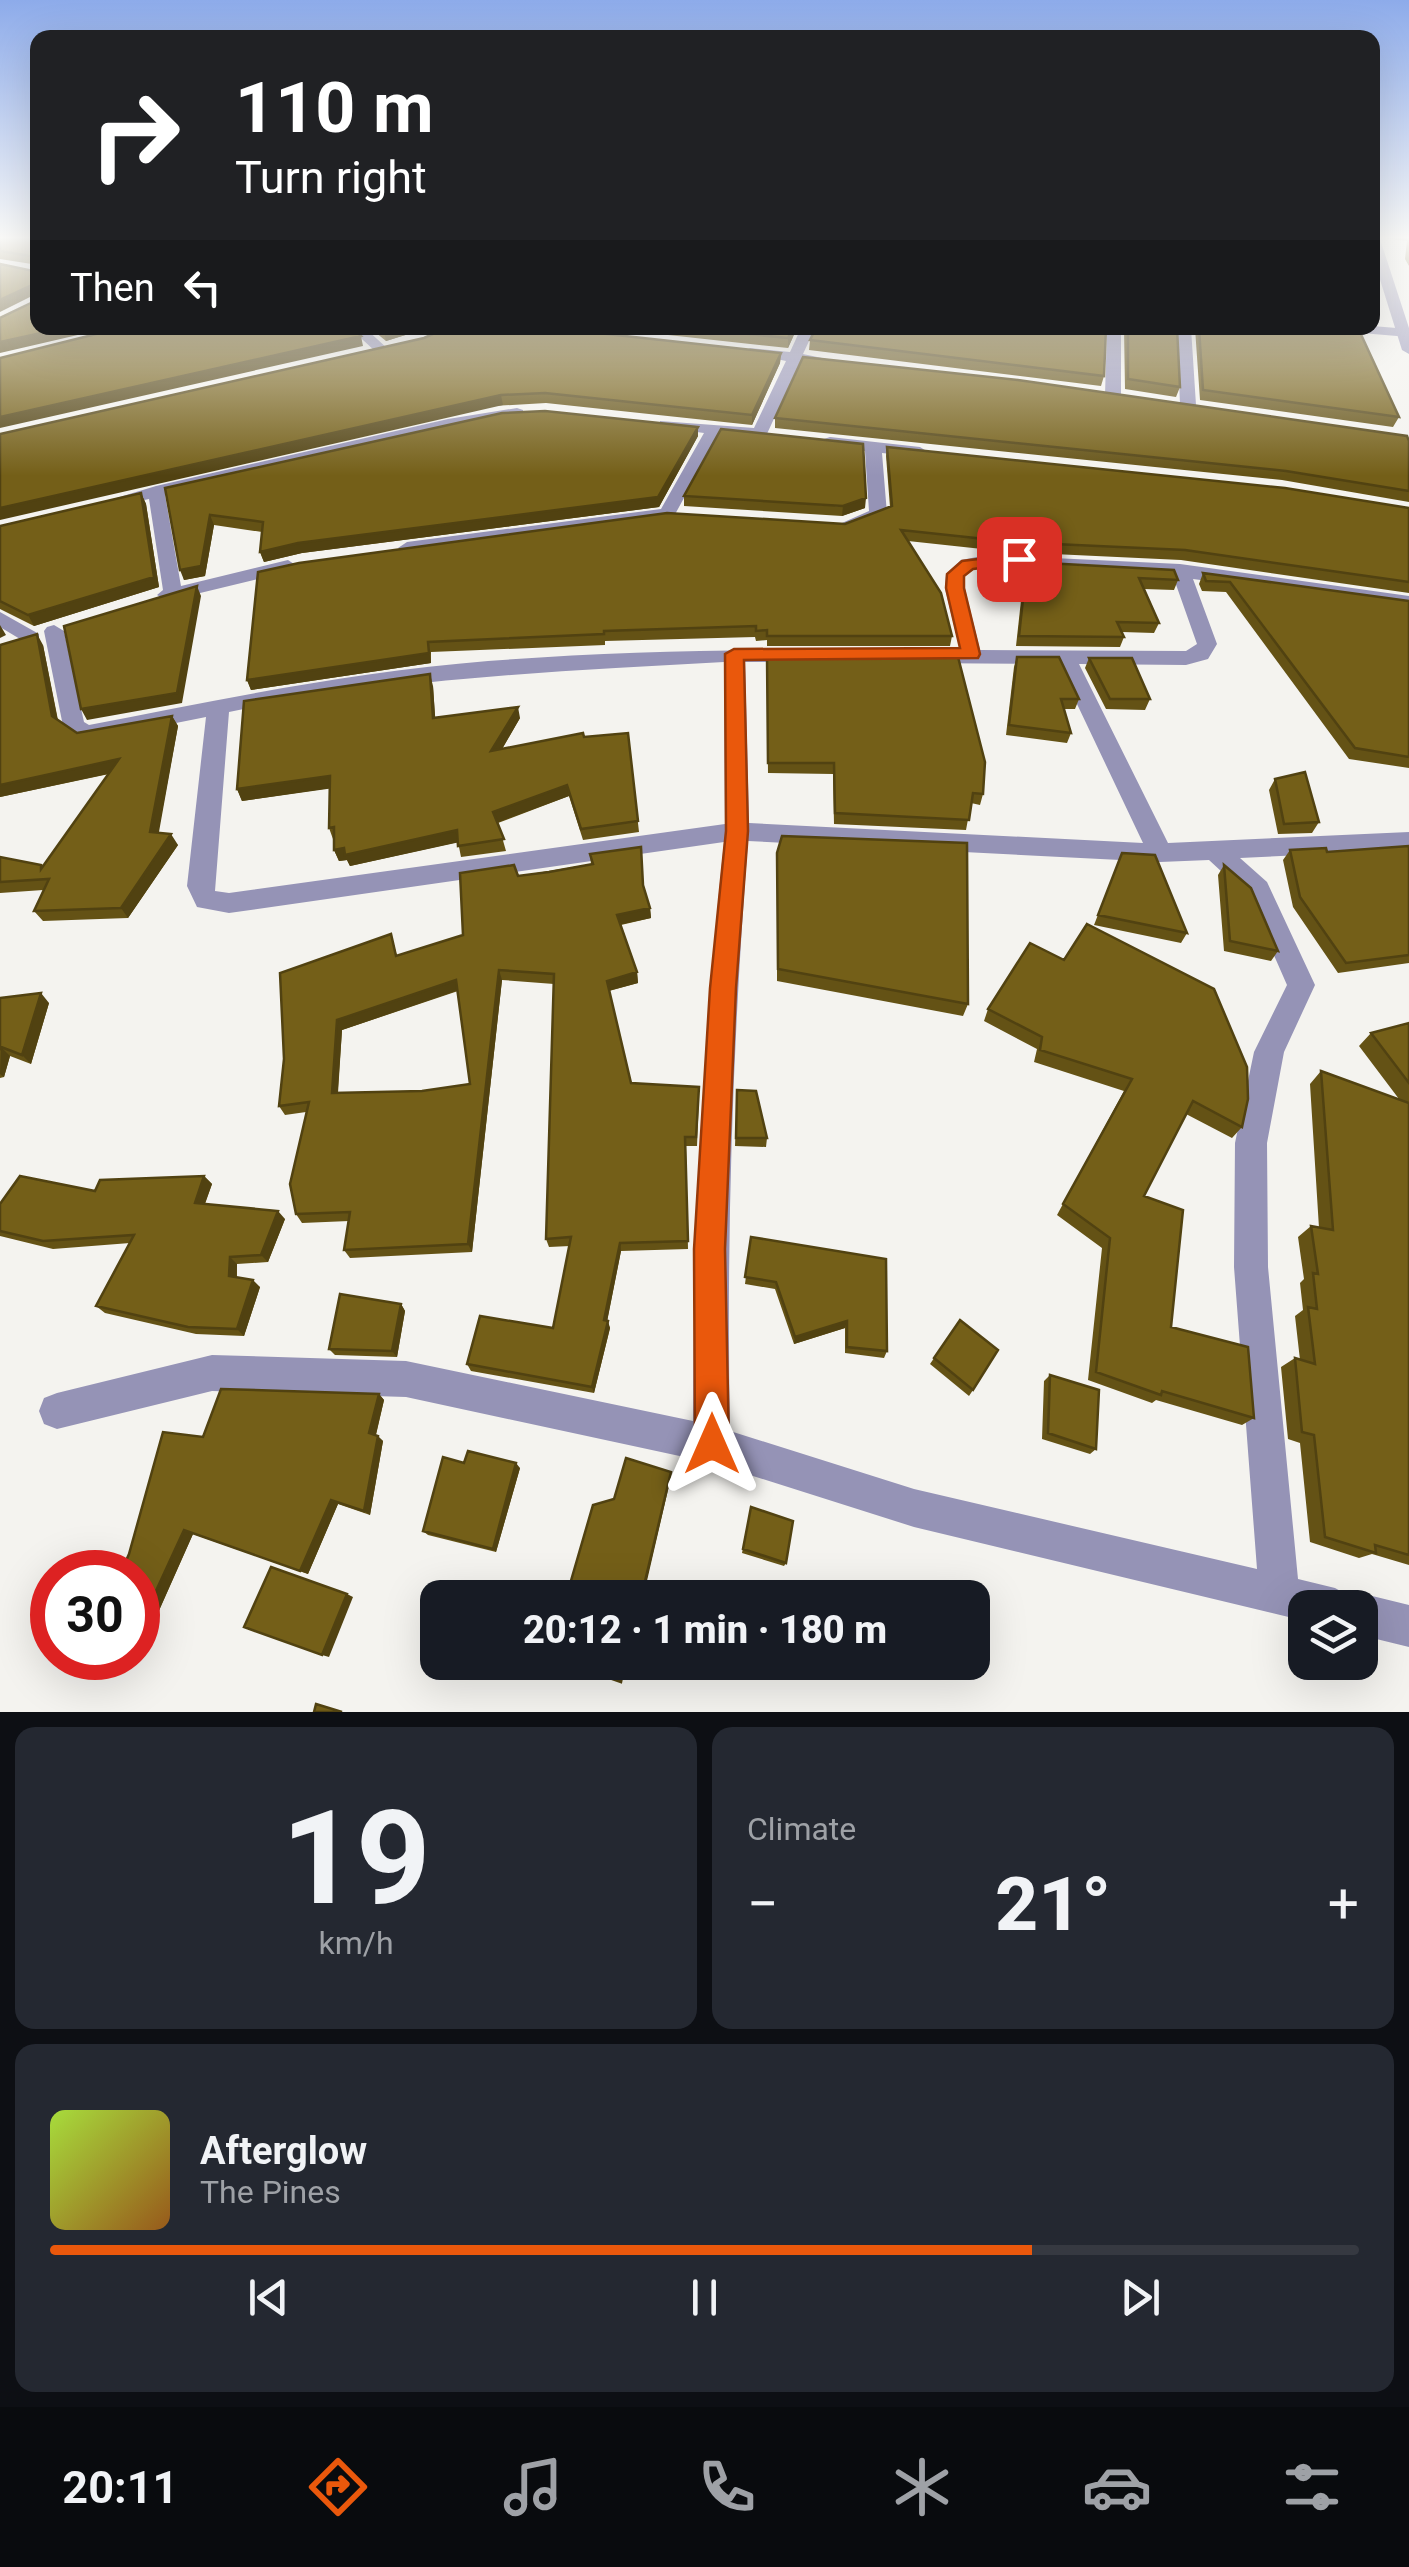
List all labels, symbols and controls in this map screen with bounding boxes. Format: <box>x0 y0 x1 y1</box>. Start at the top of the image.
text: 110 m <box>235 67 434 149</box>
icon: right <box>70 70 200 200</box>
text: Turn right <box>235 151 427 204</box>
icon: left <box>175 260 230 315</box>
text: Then <box>70 266 155 310</box>
pin <box>977 517 1062 602</box>
icon: arrive <box>992 532 1047 587</box>
position arrow <box>660 1392 764 1496</box>
speed limit sign: 30 <box>30 1550 160 1680</box>
map controls <box>1288 1590 1378 1680</box>
button: layers <box>1288 1590 1378 1680</box>
text: 20:12 · 1 min · 180 m <box>523 1608 887 1652</box>
text: 19 <box>281 1782 431 1935</box>
text: Climate <box>747 1810 856 1848</box>
text: 21° <box>995 1860 1111 1948</box>
text: − <box>747 1872 778 1936</box>
text: + <box>1328 1872 1359 1936</box>
text: km/h <box>318 1924 394 1962</box>
text: Afterglow <box>200 2129 367 2173</box>
text: The Pines <box>200 2173 341 2211</box>
icon: previous <box>241 2270 296 2325</box>
icon: pause <box>677 2270 732 2325</box>
icon: next <box>1113 2270 1168 2325</box>
icon: directions <box>303 2452 373 2522</box>
icon: music <box>498 2452 568 2522</box>
icon: phone <box>692 2452 762 2522</box>
icon: climate <box>887 2452 957 2522</box>
icon: car <box>1082 2452 1152 2522</box>
icon: filters <box>1277 2452 1347 2522</box>
text: 20:11 <box>62 2461 178 2514</box>

